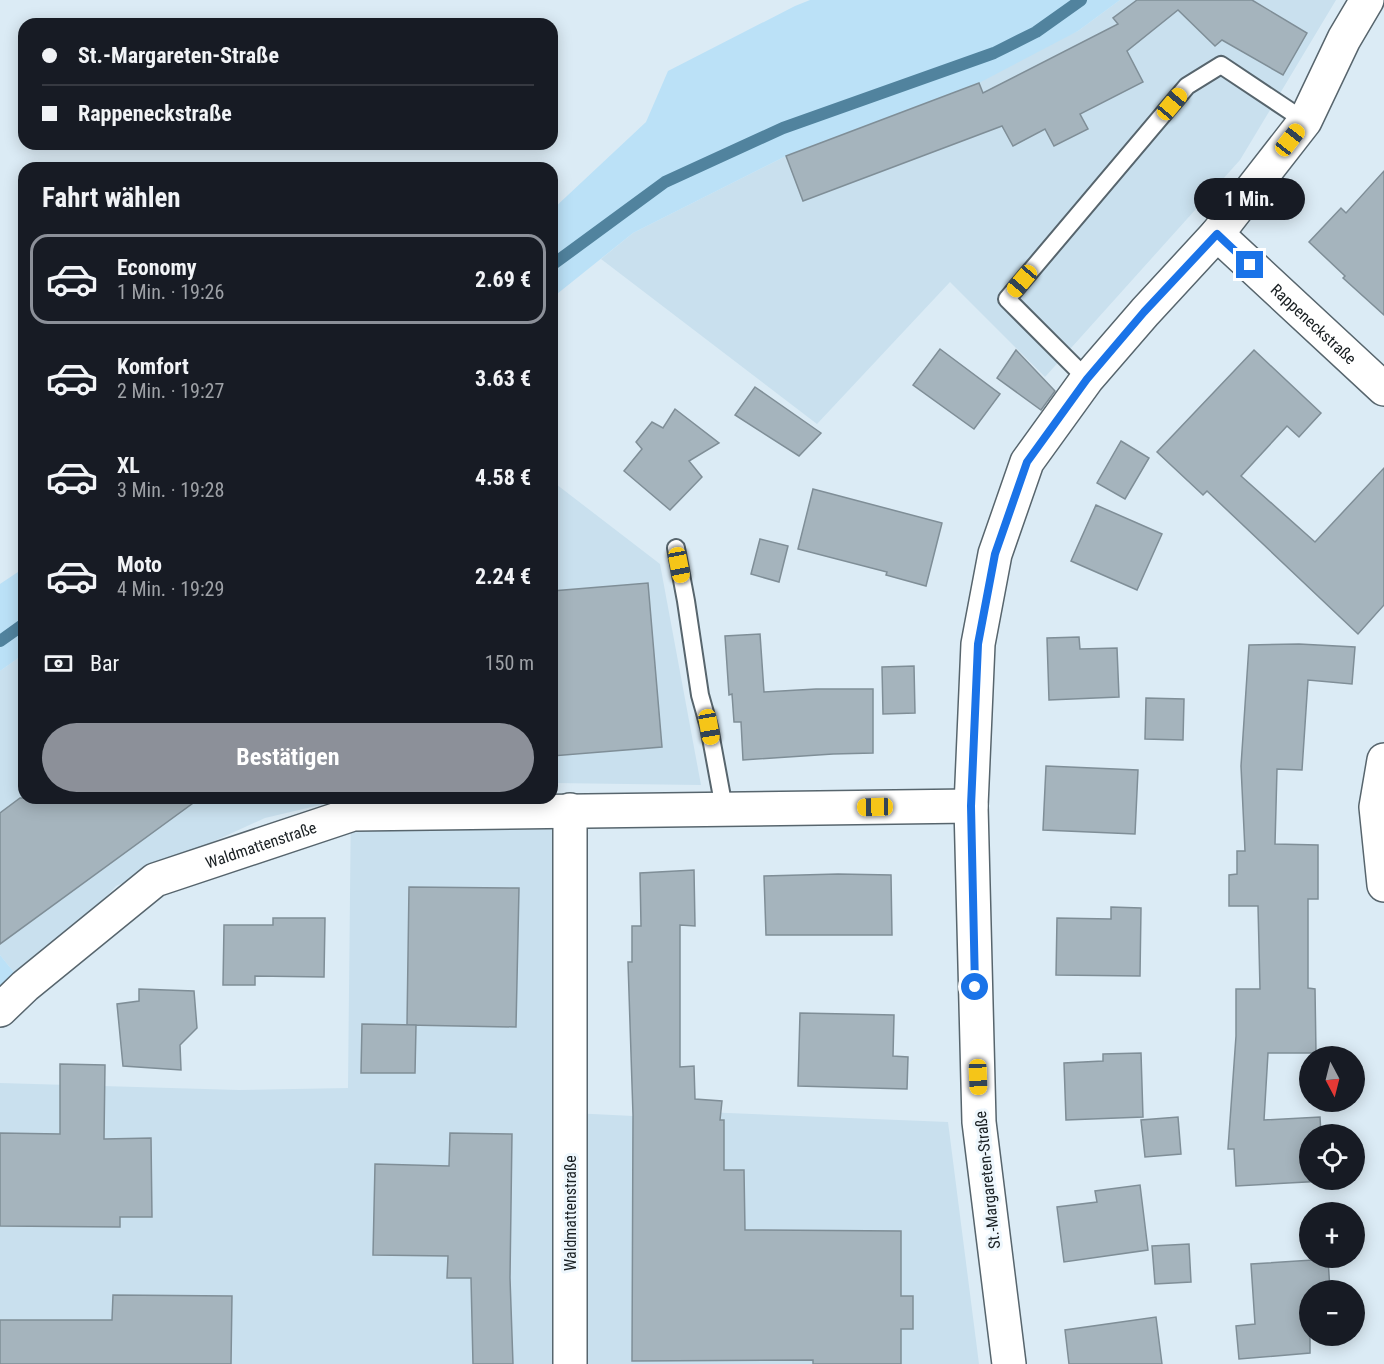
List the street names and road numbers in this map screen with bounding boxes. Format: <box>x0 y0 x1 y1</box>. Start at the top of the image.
street label: Rappeneckstraße <box>1267 280 1360 368</box>
street label: Waldmattenstraße <box>203 818 319 873</box>
street label: St.-Margareten-Straße <box>971 1110 1004 1250</box>
street label: Waldmattenstraße <box>561 1155 580 1271</box>

